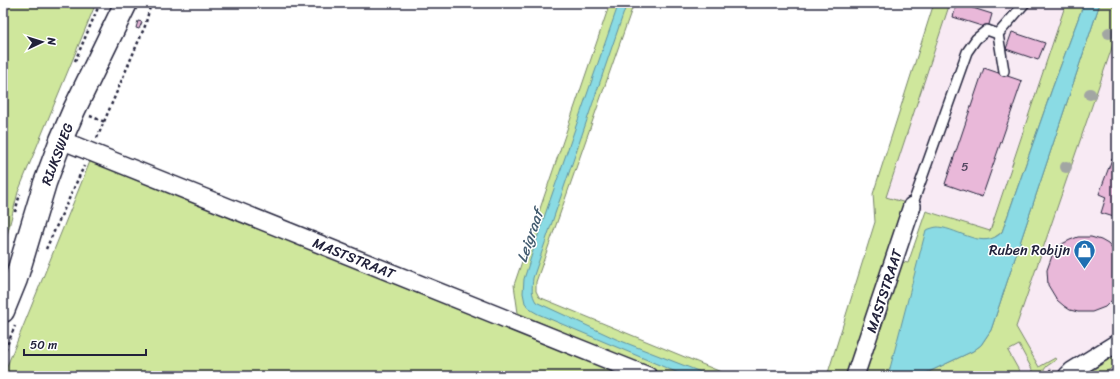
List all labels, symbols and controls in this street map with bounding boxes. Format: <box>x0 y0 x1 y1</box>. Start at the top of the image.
north arrow <box>22 22 62 62</box>
text: N <box>42 36 61 46</box>
street label: RIJKSWEG <box>34 119 81 189</box>
house number: 5 <box>961 156 969 178</box>
water label: Leigraaf <box>509 202 553 266</box>
street label: MASTSTRAAT <box>309 231 400 287</box>
shop icon: Ruben Robijn <box>1072 237 1098 270</box>
place label: Ruben Robijn <box>989 238 1070 263</box>
street label: MASTSTRAAT <box>859 245 910 336</box>
scale bar <box>24 331 146 357</box>
text: 50 m <box>30 334 57 356</box>

